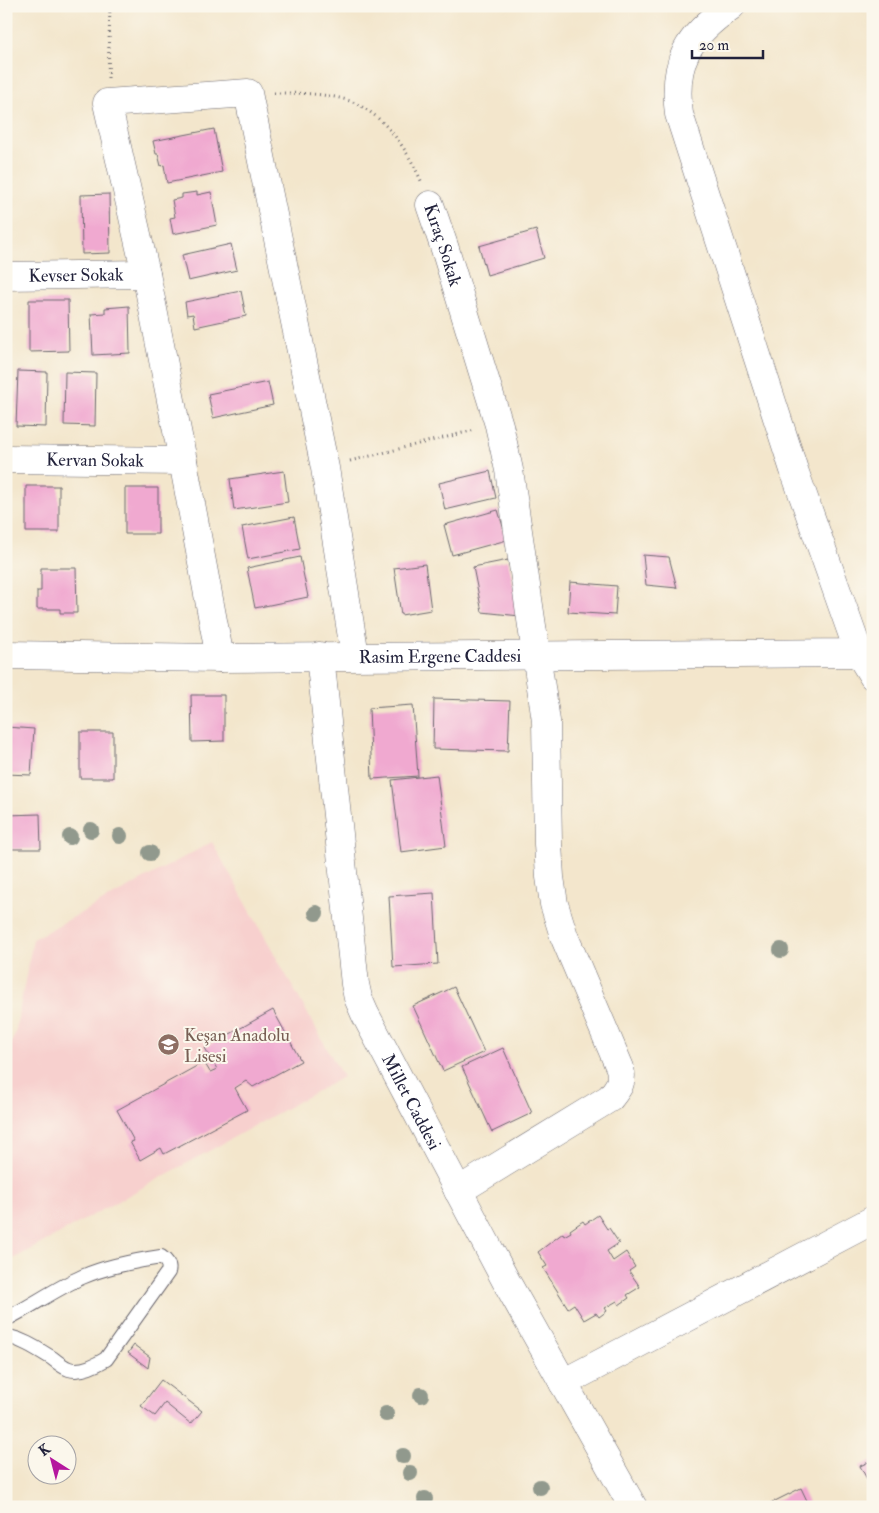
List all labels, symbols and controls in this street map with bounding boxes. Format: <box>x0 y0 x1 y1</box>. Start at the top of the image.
scale bar <box>692 28 763 60</box>
text: 20 m <box>699 36 729 55</box>
street label: Kıraç Sokak <box>418 201 467 290</box>
street label: Kevser Sokak <box>28 263 124 288</box>
street label: Kervan Sokak <box>46 448 145 473</box>
street label: Rasim Ergene Caddesi <box>359 645 521 669</box>
place label: Keşan Anadolu Lisesi <box>184 1024 290 1068</box>
school or university icon: Keşan Anadolu Lisesi <box>156 1033 180 1057</box>
street label: Millet Caddesi <box>376 1050 446 1154</box>
north arrow <box>28 1436 78 1486</box>
text: K <box>36 1439 55 1460</box>

